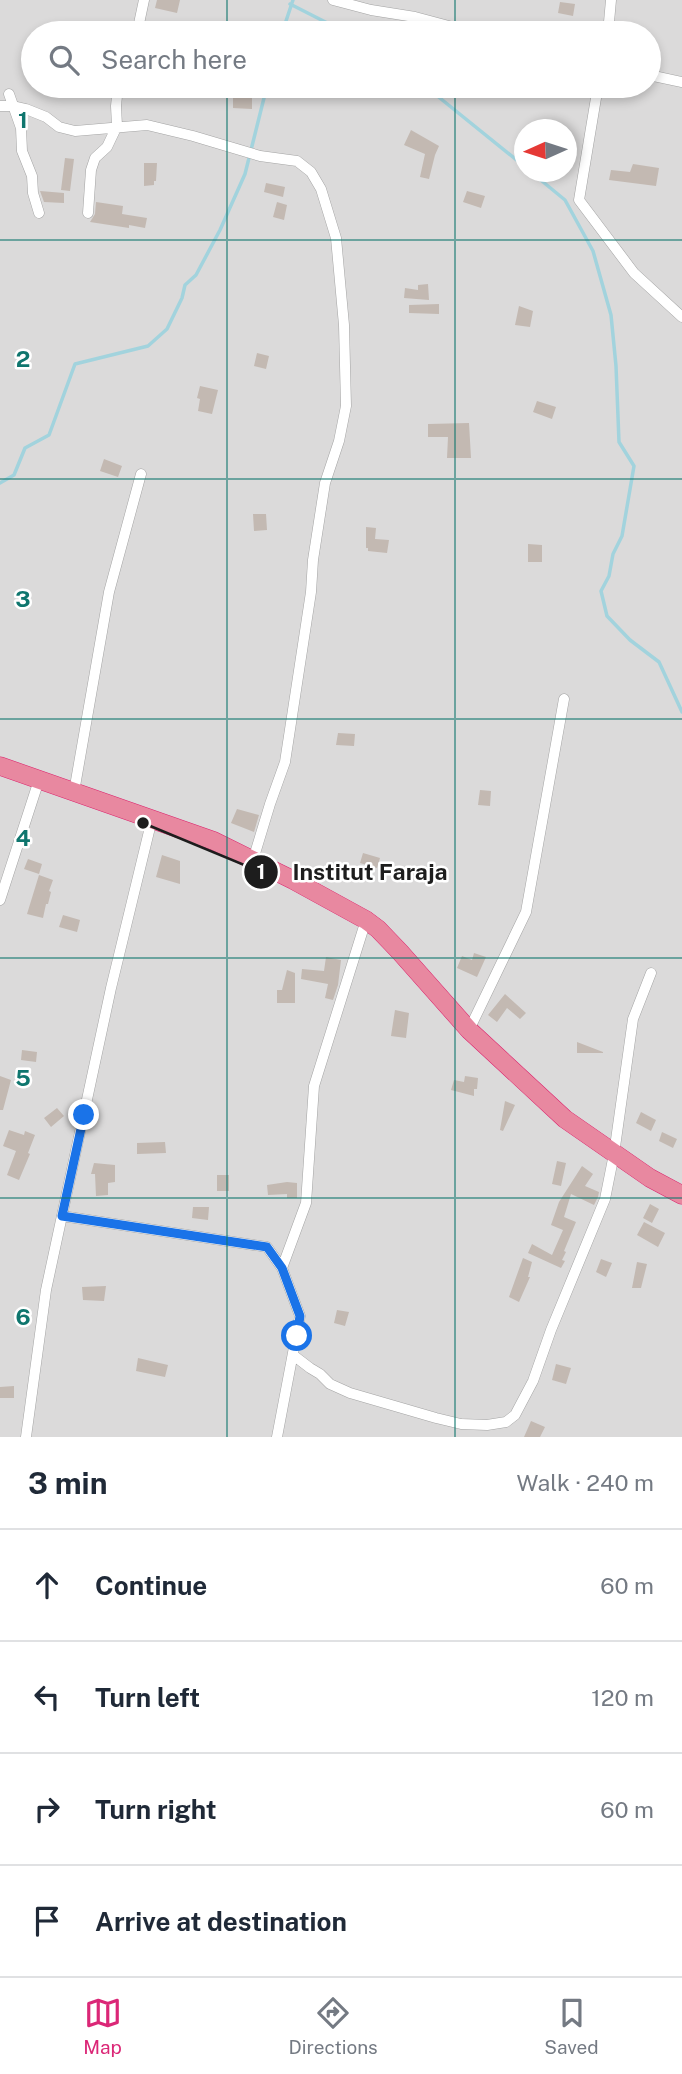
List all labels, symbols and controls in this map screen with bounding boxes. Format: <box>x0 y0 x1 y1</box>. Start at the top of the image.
search box <box>21 21 661 98</box>
icon: search <box>45 41 83 79</box>
text: Search here <box>101 44 247 75</box>
text: 1 <box>18 106 28 133</box>
north arrow <box>514 119 577 182</box>
text: 2 <box>16 345 30 372</box>
text: 3 <box>15 585 31 612</box>
text: 4 <box>15 824 31 851</box>
callout: Institut Faraja <box>243 850 462 894</box>
text: Institut Faraja <box>292 858 448 885</box>
text: 1 <box>257 859 266 884</box>
text: 5 <box>15 1064 31 1091</box>
route end <box>68 1099 99 1130</box>
text: 6 <box>15 1303 31 1330</box>
route start <box>281 1320 312 1351</box>
text: 3 min <box>28 1465 107 1501</box>
text: Walk · 240 m <box>517 1469 654 1496</box>
icon: ahead <box>28 1566 66 1604</box>
text: Continue <box>95 1570 207 1601</box>
text: 60 m <box>600 1572 654 1599</box>
icon: left <box>28 1678 66 1716</box>
text: Turn left <box>95 1682 200 1713</box>
text: 120 m <box>591 1684 654 1711</box>
icon: right <box>28 1790 66 1828</box>
text: Turn right <box>95 1794 217 1825</box>
text: 60 m <box>600 1796 654 1823</box>
icon: arrive <box>28 1902 66 1940</box>
text: Arrive at destination <box>95 1906 347 1937</box>
tab: Map <box>83 1994 122 2058</box>
tab: Directions <box>288 1994 378 2058</box>
tab: Saved <box>544 1994 599 2058</box>

